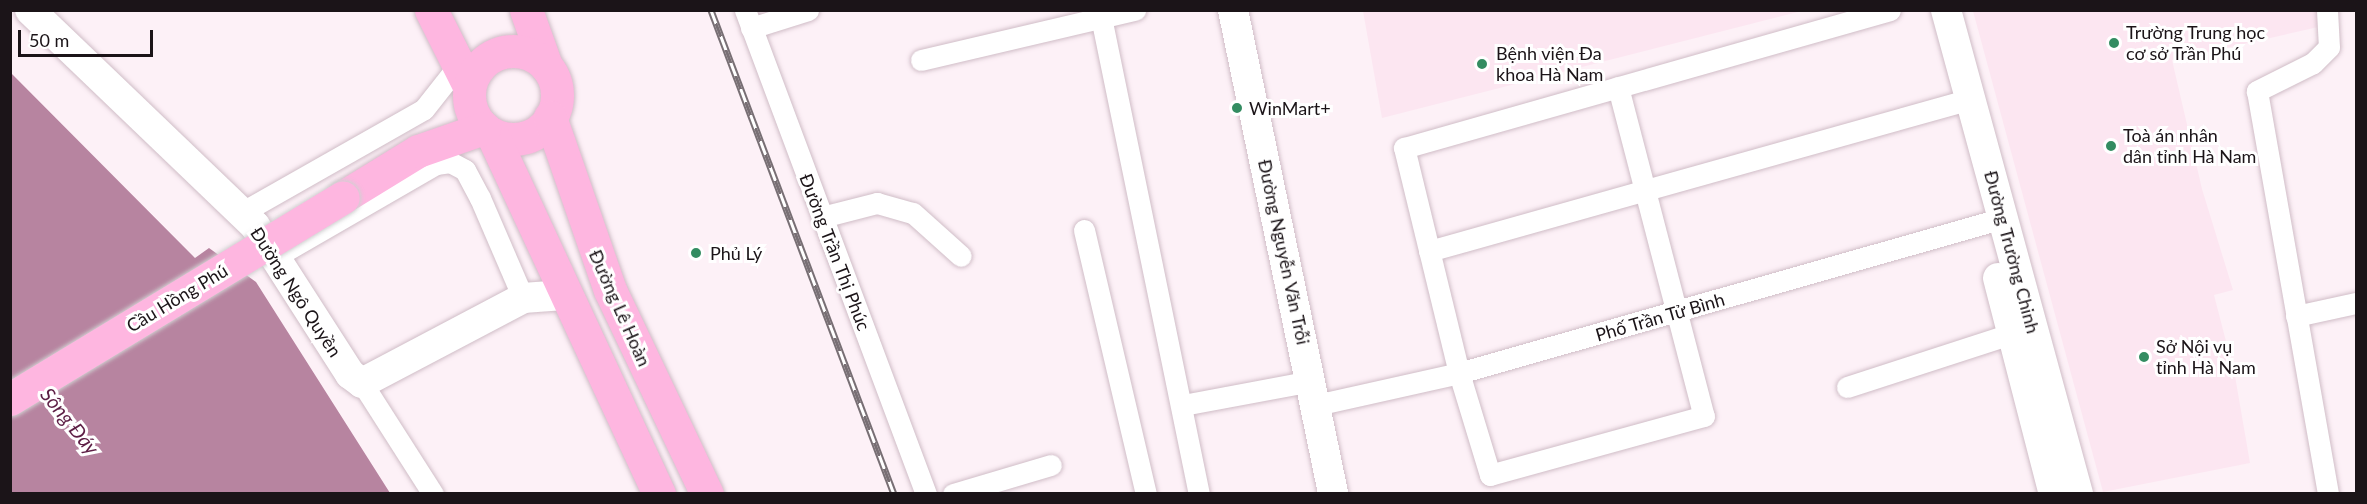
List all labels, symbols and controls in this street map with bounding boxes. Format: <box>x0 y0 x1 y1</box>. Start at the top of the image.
scale bar <box>21 18 156 56</box>
place label: Trường Trung học cơ sở Trần Phú <box>2126 22 2266 64</box>
text: 50 m <box>29 29 69 51</box>
marker: Trường Trung học cơ sở Trần Phú <box>2107 36 2121 50</box>
place label: Bệnh viện Đa khoa Hà Nam <box>1496 43 1603 86</box>
marker: Bệnh viện Đa khoa Hà Nam <box>1473 55 1491 73</box>
place label: WinMart+ <box>1249 97 1331 119</box>
marker: WinMart+ <box>1230 101 1244 115</box>
place label: Toà án nhân dân tỉnh Hà Nam <box>2123 125 2256 168</box>
marker: Toà án nhân dân tỉnh Hà Nam <box>2104 139 2118 153</box>
street label: Đường Nguyễn Văn Trỗi <box>1254 157 1314 347</box>
street label: Đường Trường Chinh <box>1980 168 2044 336</box>
street label: Đường Trần Thị Phúc <box>795 170 875 334</box>
street label: Đường Ngô Quyền <box>246 223 346 361</box>
place label: Phủ Lý <box>710 242 762 264</box>
marker: Phủ Lý <box>687 244 705 262</box>
street label: Đường Lê Hoàn <box>585 246 655 370</box>
street label: Cầu Hồng Phú <box>123 259 231 337</box>
street label: Phố Trần Tử Bình <box>1592 288 1728 346</box>
place label: Sở Nội vụ tỉnh Hà Nam <box>2156 336 2256 378</box>
marker: Sở Nội vụ tỉnh Hà Nam <box>2137 350 2151 364</box>
water label: Sông Đáy <box>36 383 104 459</box>

